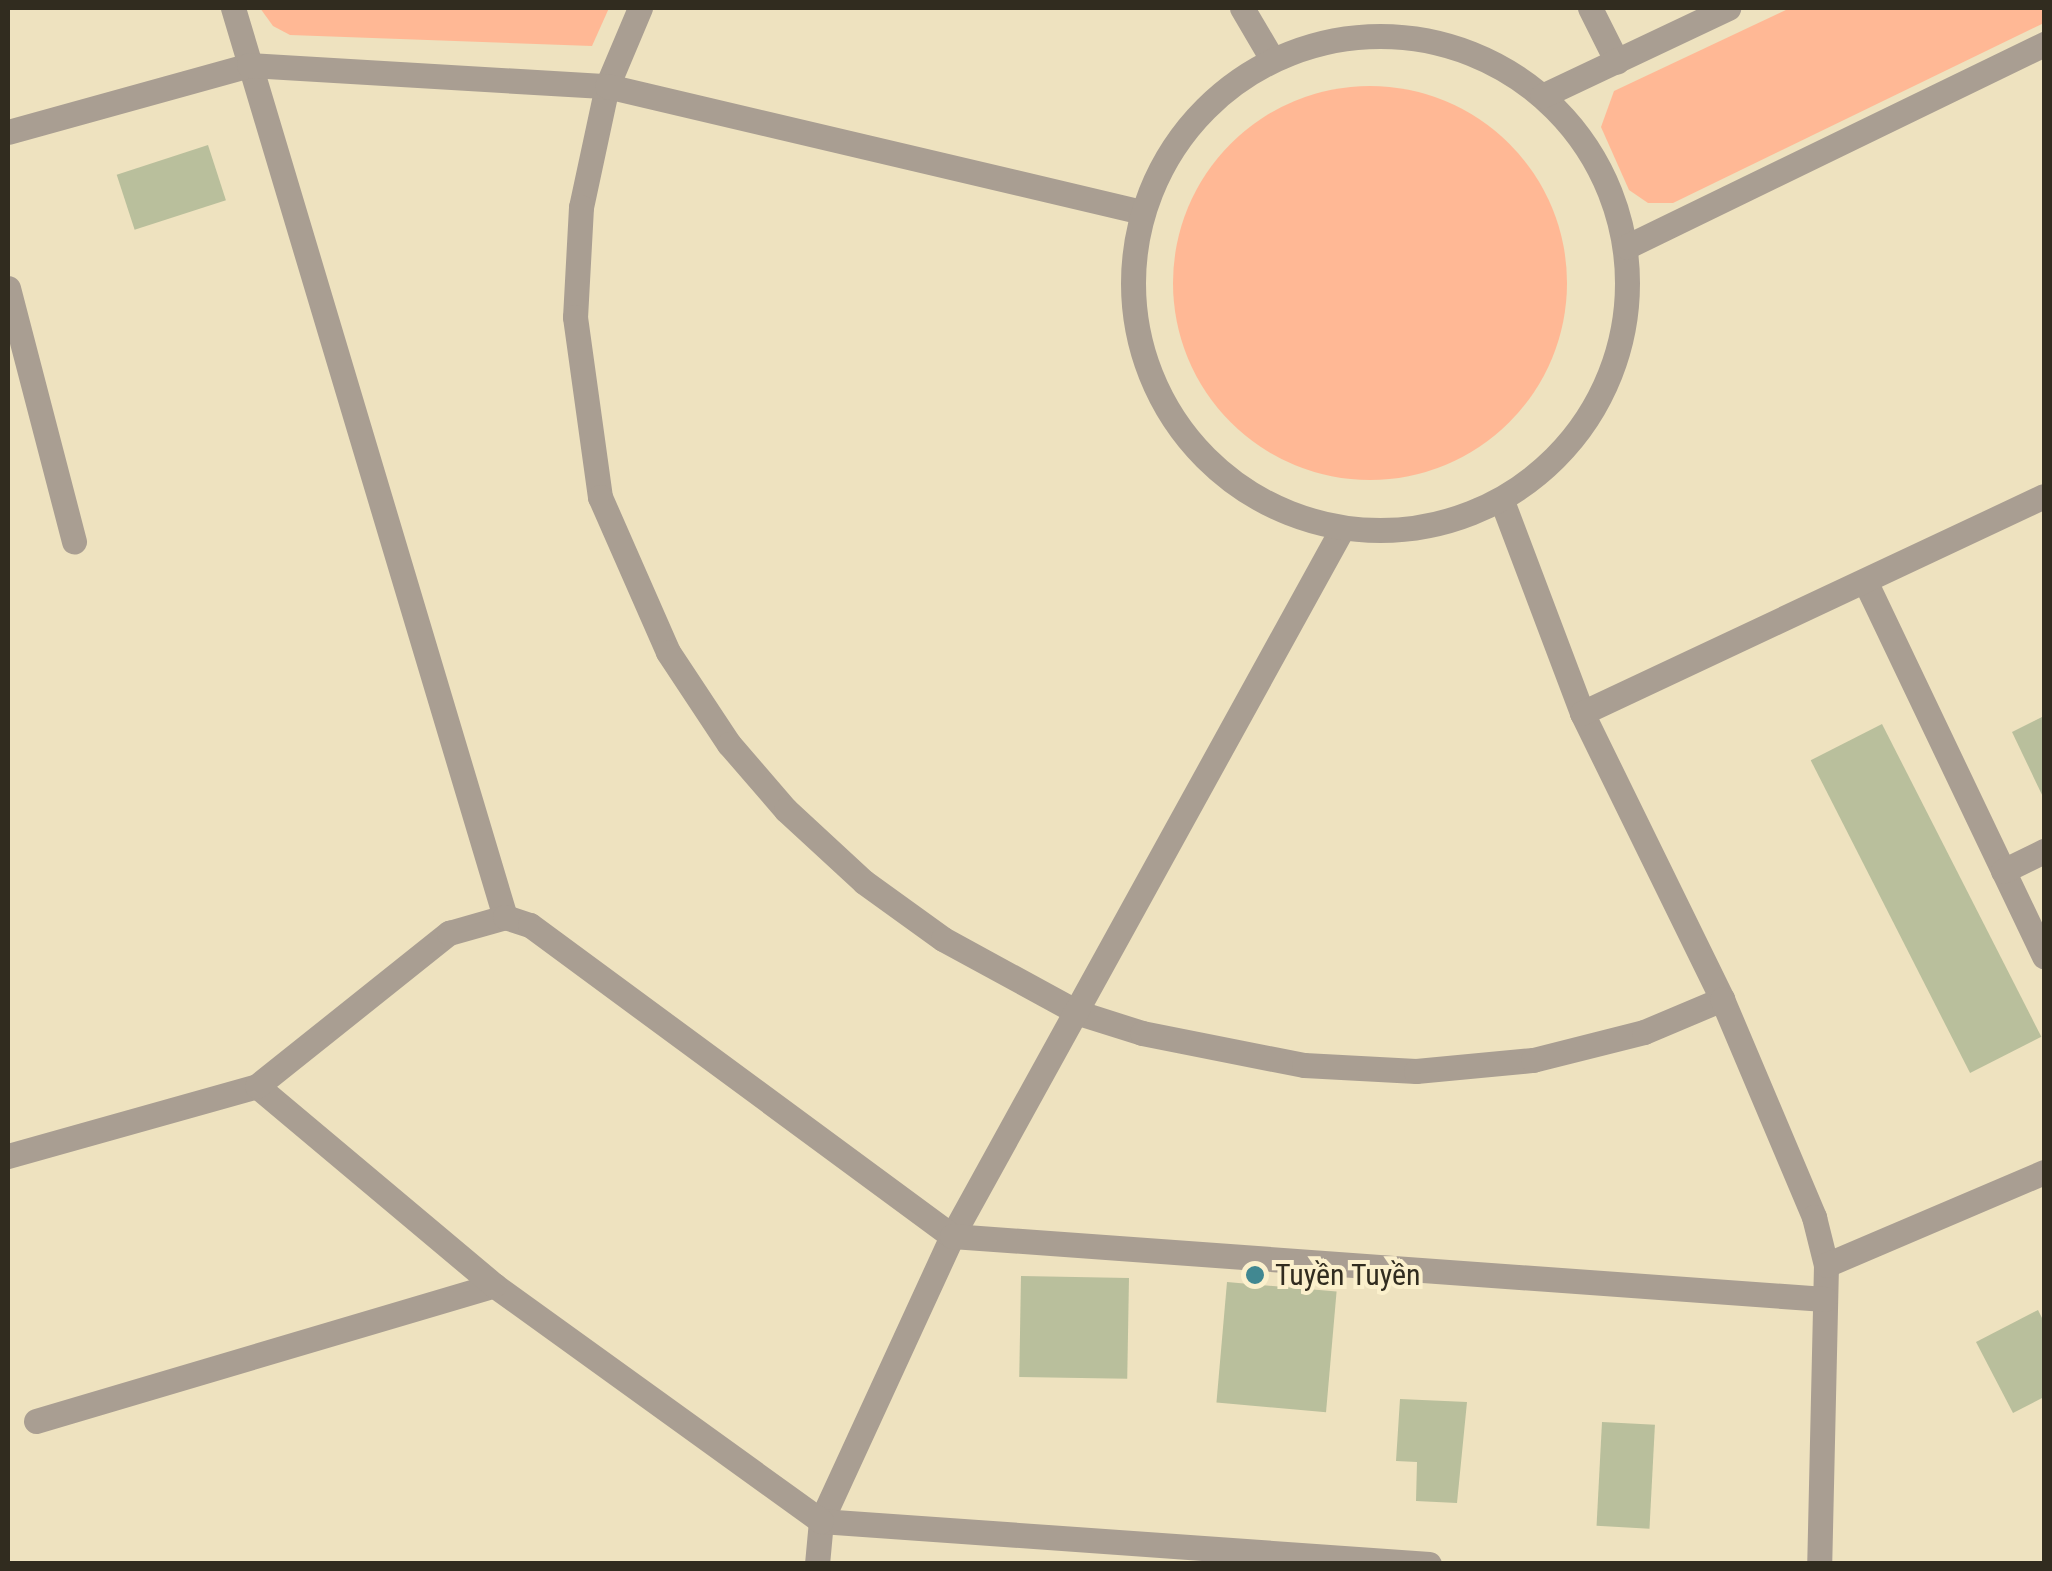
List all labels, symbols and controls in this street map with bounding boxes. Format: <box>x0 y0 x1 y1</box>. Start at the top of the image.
place label: Tuyền Tuyền <box>1275 1257 1421 1293</box>
marker: Tuyền Tuyền <box>1244 1264 1266 1286</box>

